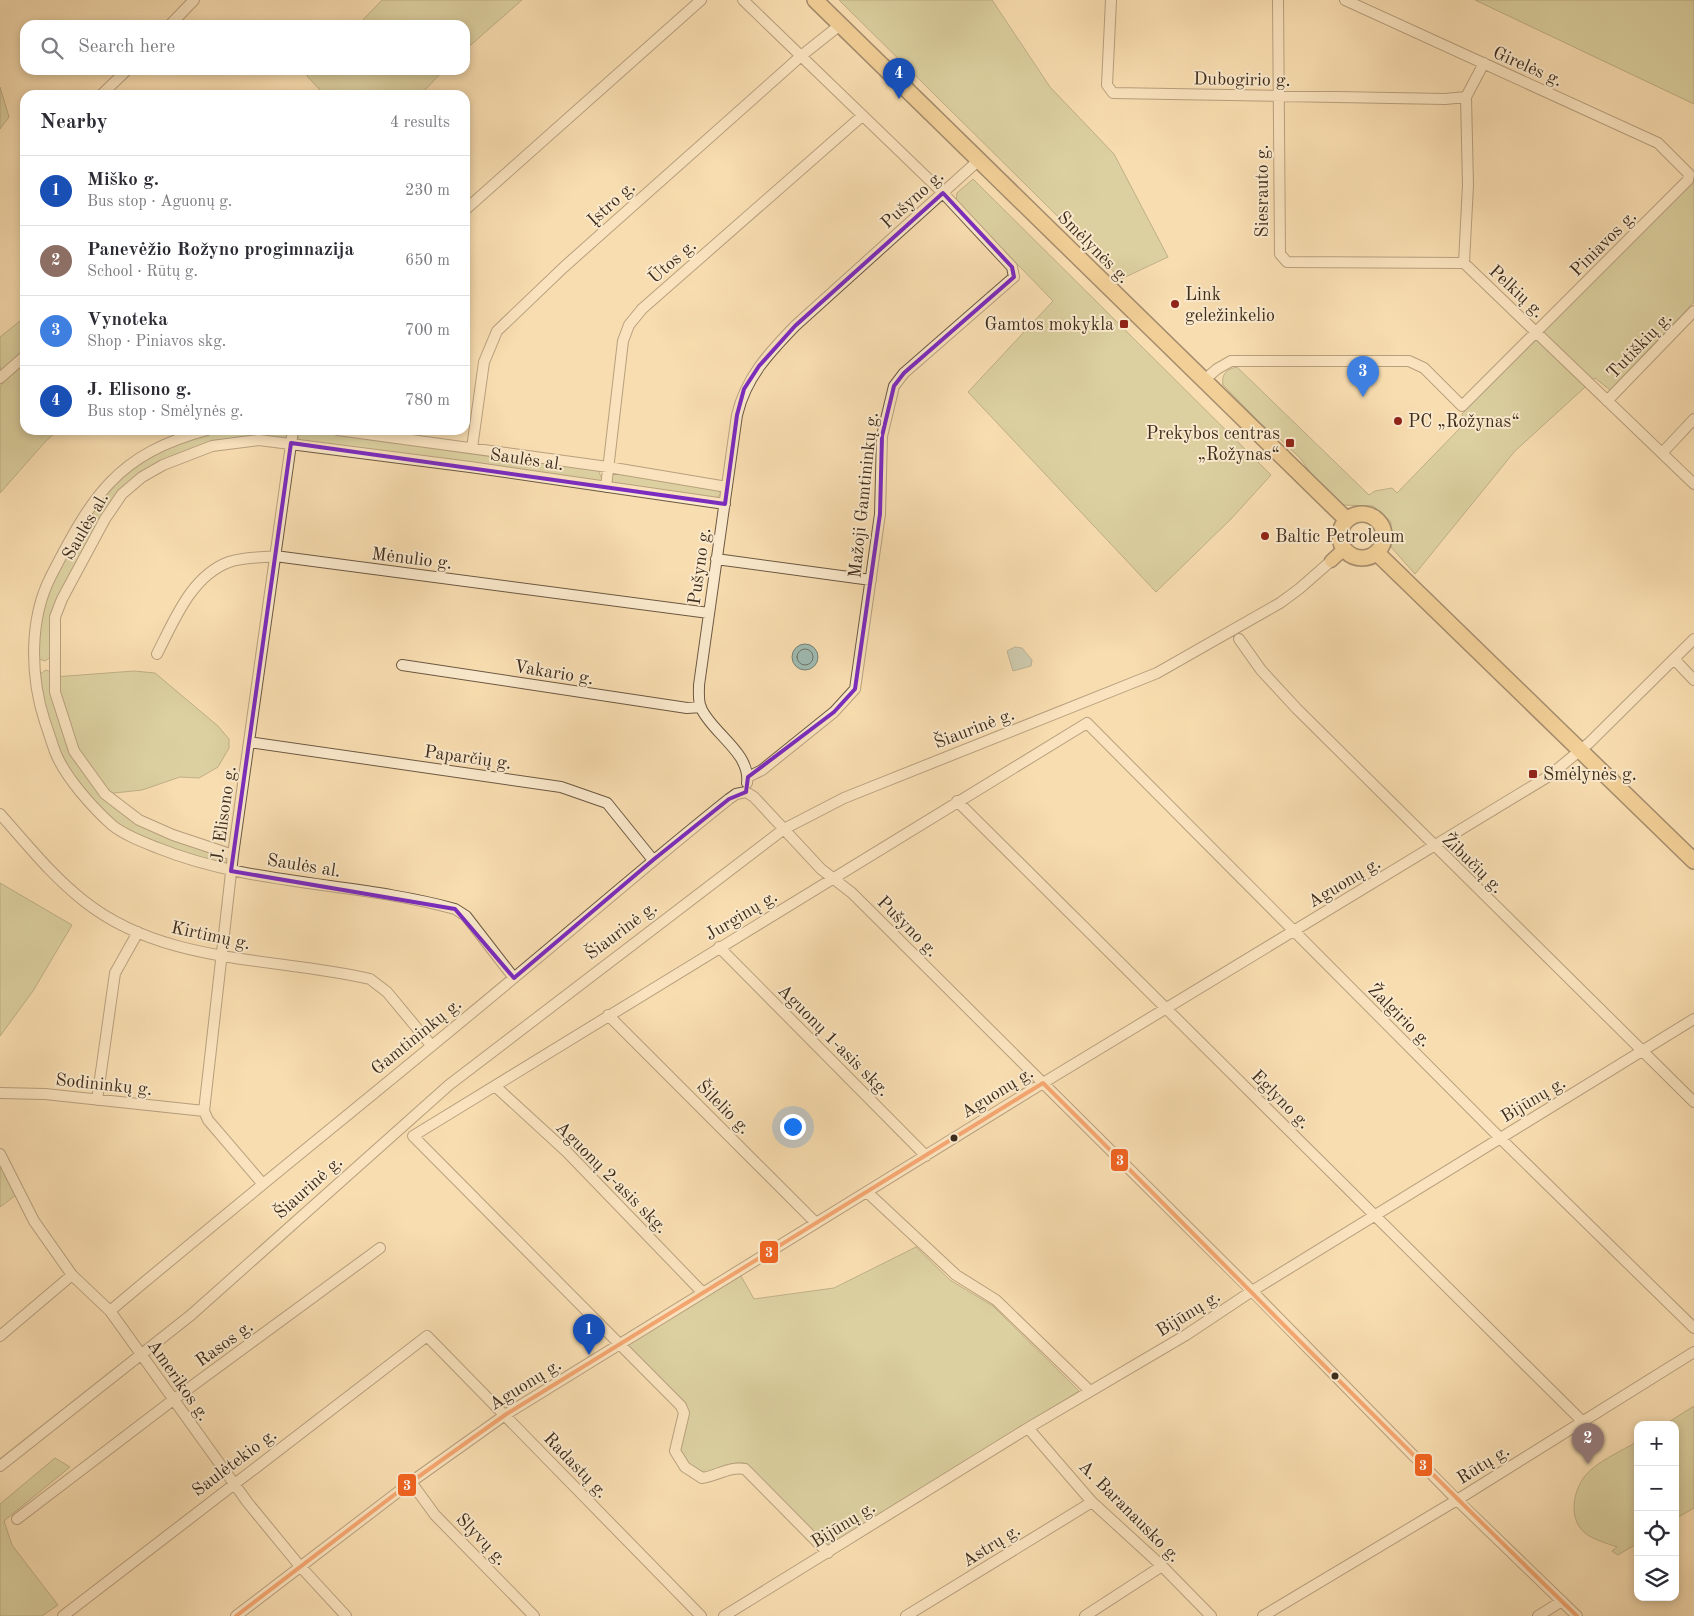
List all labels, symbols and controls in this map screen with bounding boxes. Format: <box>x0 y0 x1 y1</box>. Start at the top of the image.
search box <box>20 20 470 75</box>
icon: search <box>38 34 66 62</box>
text: Search here <box>78 38 175 57</box>
street label: Girelės g. <box>1490 44 1565 90</box>
pin: 4 <box>883 58 915 99</box>
street label: Dubogirio g. <box>1193 70 1291 90</box>
text: Nearby <box>40 112 108 133</box>
text: 4 results <box>390 115 450 131</box>
street label: Siesrauto g. <box>1254 144 1272 238</box>
street label: Pušyno g. <box>878 167 948 232</box>
text: Miško g. <box>87 171 159 190</box>
street label: Įstro g. <box>584 178 639 230</box>
text: 1 <box>51 183 61 199</box>
text: 230 m <box>405 183 450 199</box>
text: Bus stop · Aguonų g. <box>87 194 232 210</box>
street label: Piniavos g. <box>1567 207 1640 280</box>
street label: Smėlynės g. <box>1054 208 1133 287</box>
street label: Ūtos g. <box>643 234 700 287</box>
text: Panevėžio Rožyno progimnazija <box>87 241 354 260</box>
text: 2 <box>51 253 61 269</box>
text: 650 m <box>405 253 450 269</box>
street label: Pelkių g. <box>1485 262 1547 322</box>
text: School · Rūtų g. <box>87 264 198 280</box>
place label: Link geležinkelio <box>1185 286 1275 325</box>
marker: Link geležinkelio <box>1169 298 1181 310</box>
street label: Tutiškių g. <box>1604 309 1676 383</box>
text: Vynoteka <box>87 311 168 330</box>
place label: Gamtos mokykla <box>985 316 1114 334</box>
marker: Gamtos mokykla <box>1118 318 1130 330</box>
text: 3 <box>51 323 61 339</box>
text: 700 m <box>405 323 450 339</box>
text: Shop · Piniavos skg. <box>87 334 226 350</box>
pin: 3 <box>1347 356 1379 397</box>
text: J. Elisono g. <box>87 381 192 400</box>
text: 4 <box>51 393 61 409</box>
text: 780 m <box>405 393 450 409</box>
text: Bus stop · Smėlynės g. <box>87 404 244 420</box>
street label: Mažoji Gamtininkų g. <box>846 411 882 579</box>
place label: PC „Rožynas“ <box>1408 413 1520 431</box>
marker: PC „Rožynas“ <box>1392 415 1404 427</box>
place label: Prekybos centras „Rožynas“ <box>1146 425 1280 464</box>
marker: Prekybos centras „Rožynas“ <box>1284 437 1296 449</box>
street label: Saulės al. <box>489 446 565 474</box>
street label: Saulės al. <box>59 490 112 563</box>
street label: Pušyno g. <box>686 526 714 606</box>
place label: Baltic Petroleum <box>1275 528 1404 546</box>
marker: Baltic Petroleum <box>1259 530 1271 542</box>
street label: Mėnulio g. <box>371 545 453 573</box>
street label: Vakario g. <box>513 658 595 688</box>
street label: Šiaurinė g. <box>930 701 1017 752</box>
street label: Paparčių g. <box>423 743 513 773</box>
street label: J. Elisono g. <box>208 765 240 863</box>
place label: Smėlynės g. <box>1543 766 1637 784</box>
marker: Smėlynės g. <box>1527 768 1539 780</box>
street label: Žibučių g. <box>1438 827 1509 897</box>
street label: Saulės al. <box>266 851 342 881</box>
street label: Aguonų g. <box>1305 854 1384 911</box>
street label: Jurginų g. <box>702 887 781 944</box>
street label: Pušyno g. <box>873 893 941 961</box>
street label: Šiaurinė g. <box>579 894 661 963</box>
street label: Kirtimų g. <box>169 919 252 953</box>
street label: Žalgirio g. <box>1364 978 1437 1051</box>
street label: Aguonų 1-asis skg. <box>774 981 893 1100</box>
street label: Gamtininkų g. <box>368 995 465 1079</box>
street label: Aguonų g. <box>958 1064 1037 1122</box>
street label: Eglyno g. <box>1247 1067 1313 1133</box>
street label: Sodininkų g. <box>55 1071 153 1099</box>
street label: Šilelio g. <box>693 1074 757 1138</box>
street label: Bijūnų g. <box>1498 1074 1569 1126</box>
your location <box>780 1114 806 1140</box>
street label: Aguonų 2-asis skg. <box>552 1118 671 1237</box>
unlabelled marker <box>949 1133 959 1143</box>
line badge: 3 <box>1110 1148 1129 1172</box>
street label: Šiaurinė g. <box>268 1149 346 1223</box>
text: 3 <box>1116 1154 1124 1168</box>
line badge: 3 <box>759 1240 779 1264</box>
text: 3 <box>765 1246 773 1260</box>
street label: Bijūnų g. <box>1153 1287 1224 1341</box>
pin: 1 <box>573 1314 605 1355</box>
street label: Rasos g. <box>193 1317 257 1371</box>
street label: Amerikos g. <box>144 1337 213 1424</box>
street label: Aguonų g. <box>486 1356 565 1414</box>
unlabelled marker <box>1330 1371 1340 1381</box>
map controls <box>1634 1421 1679 1601</box>
button: + <box>1634 1421 1679 1466</box>
pin: 2 <box>1572 1423 1604 1464</box>
street label: Saulėtekio g. <box>189 1425 280 1500</box>
street label: Radastų g. <box>540 1429 611 1502</box>
street label: Rūtų g. <box>1454 1442 1513 1488</box>
line badge: 3 <box>1414 1453 1433 1477</box>
street label: A. Baranausko g. <box>1075 1457 1184 1566</box>
text: 3 <box>1419 1459 1427 1473</box>
button: − <box>1634 1466 1679 1511</box>
line badge: 3 <box>397 1473 417 1497</box>
text: 3 <box>403 1479 411 1493</box>
street label: Bijūnų g. <box>808 1498 879 1552</box>
street label: Slyvų g. <box>452 1510 510 1569</box>
button: locate <box>1634 1511 1679 1556</box>
street label: Astrų g. <box>959 1521 1024 1571</box>
button: layers <box>1634 1556 1679 1601</box>

